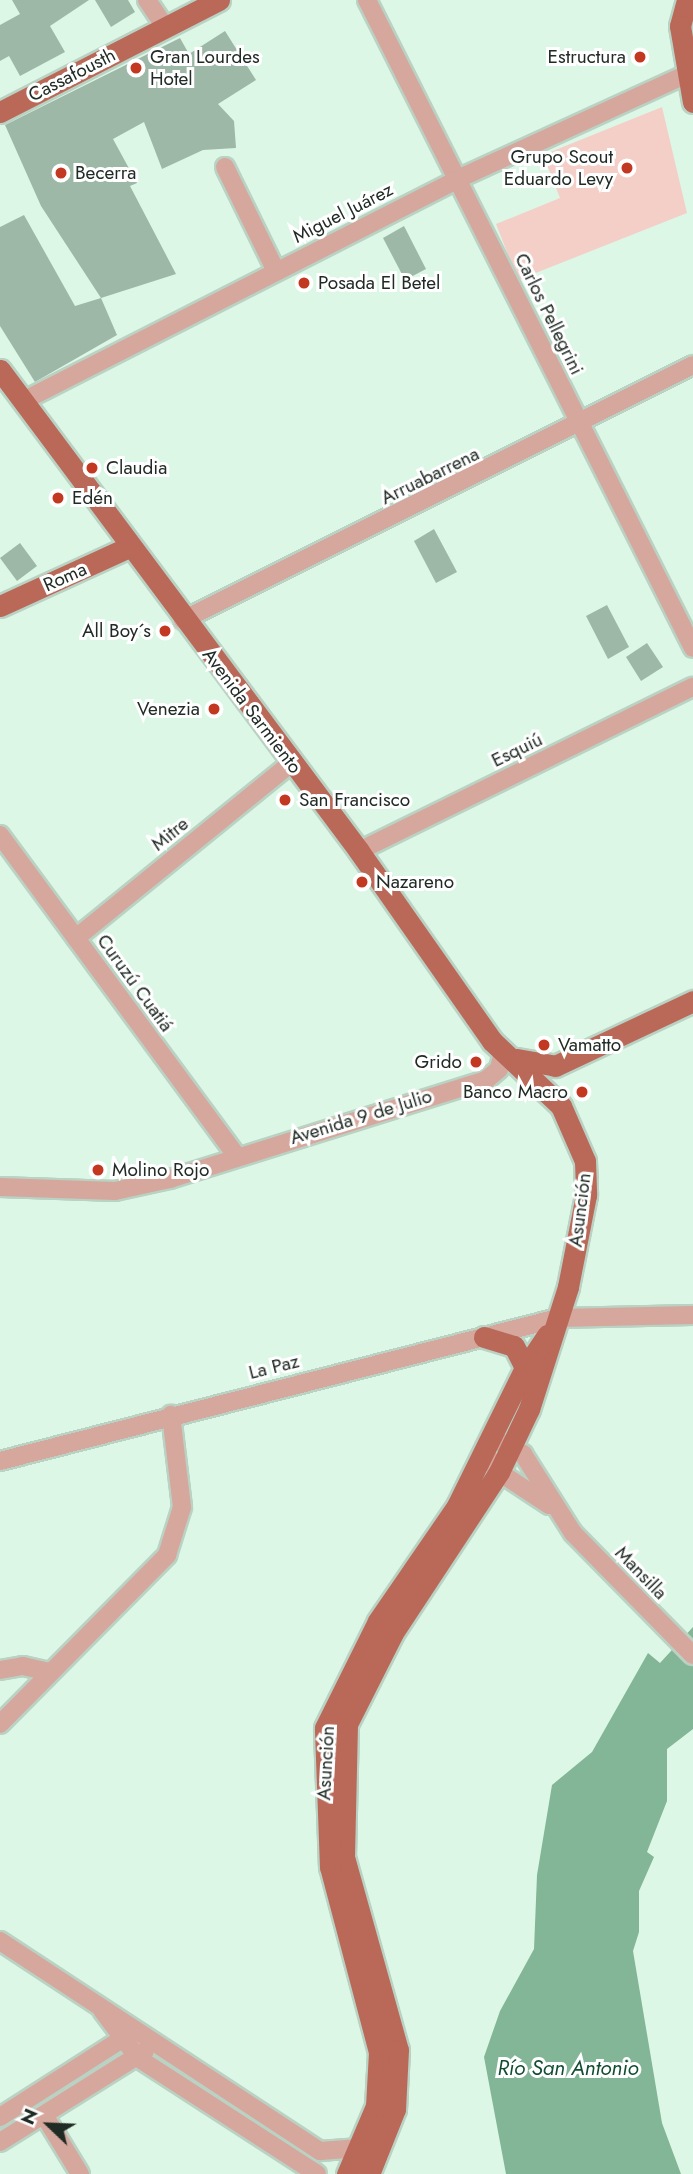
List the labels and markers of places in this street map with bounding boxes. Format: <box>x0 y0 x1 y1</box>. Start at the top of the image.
place label: Gran Lourdes Hotel <box>150 46 260 90</box>
place label: Estructura <box>548 46 626 68</box>
marker: Estructura <box>632 49 648 65</box>
marker: Gran Lourdes Hotel <box>128 60 144 76</box>
place label: Grupo Scout Eduardo Levy <box>504 146 613 190</box>
marker: Grupo Scout Eduardo Levy <box>619 160 635 176</box>
place label: Becerra <box>75 162 136 184</box>
marker: Becerra <box>53 165 69 181</box>
place label: Posada El Betel <box>318 272 440 294</box>
marker: Posada El Betel <box>296 275 312 291</box>
place label: Claudia <box>106 457 167 479</box>
marker: Claudia <box>84 460 100 476</box>
place label: Edén <box>72 487 113 509</box>
marker: Edén <box>50 490 66 506</box>
place label: All Boy´s <box>82 620 151 642</box>
marker: All Boy´s <box>157 623 173 639</box>
place label: Venezia <box>137 698 200 720</box>
marker: Venezia <box>206 701 222 717</box>
place label: San Francisco <box>299 789 410 811</box>
marker: San Francisco <box>277 792 293 808</box>
place label: Nazareno <box>376 871 454 893</box>
marker: Nazareno <box>354 874 370 890</box>
place label: Vamatto <box>558 1034 621 1056</box>
marker: Vamatto <box>536 1037 552 1053</box>
place label: Grido <box>415 1051 462 1073</box>
marker: Grido <box>468 1054 484 1070</box>
place label: Banco Macro <box>463 1081 568 1103</box>
marker: Banco Macro <box>574 1084 590 1100</box>
place label: Molino Rojo <box>112 1159 209 1181</box>
marker: Molino Rojo <box>90 1162 106 1178</box>

